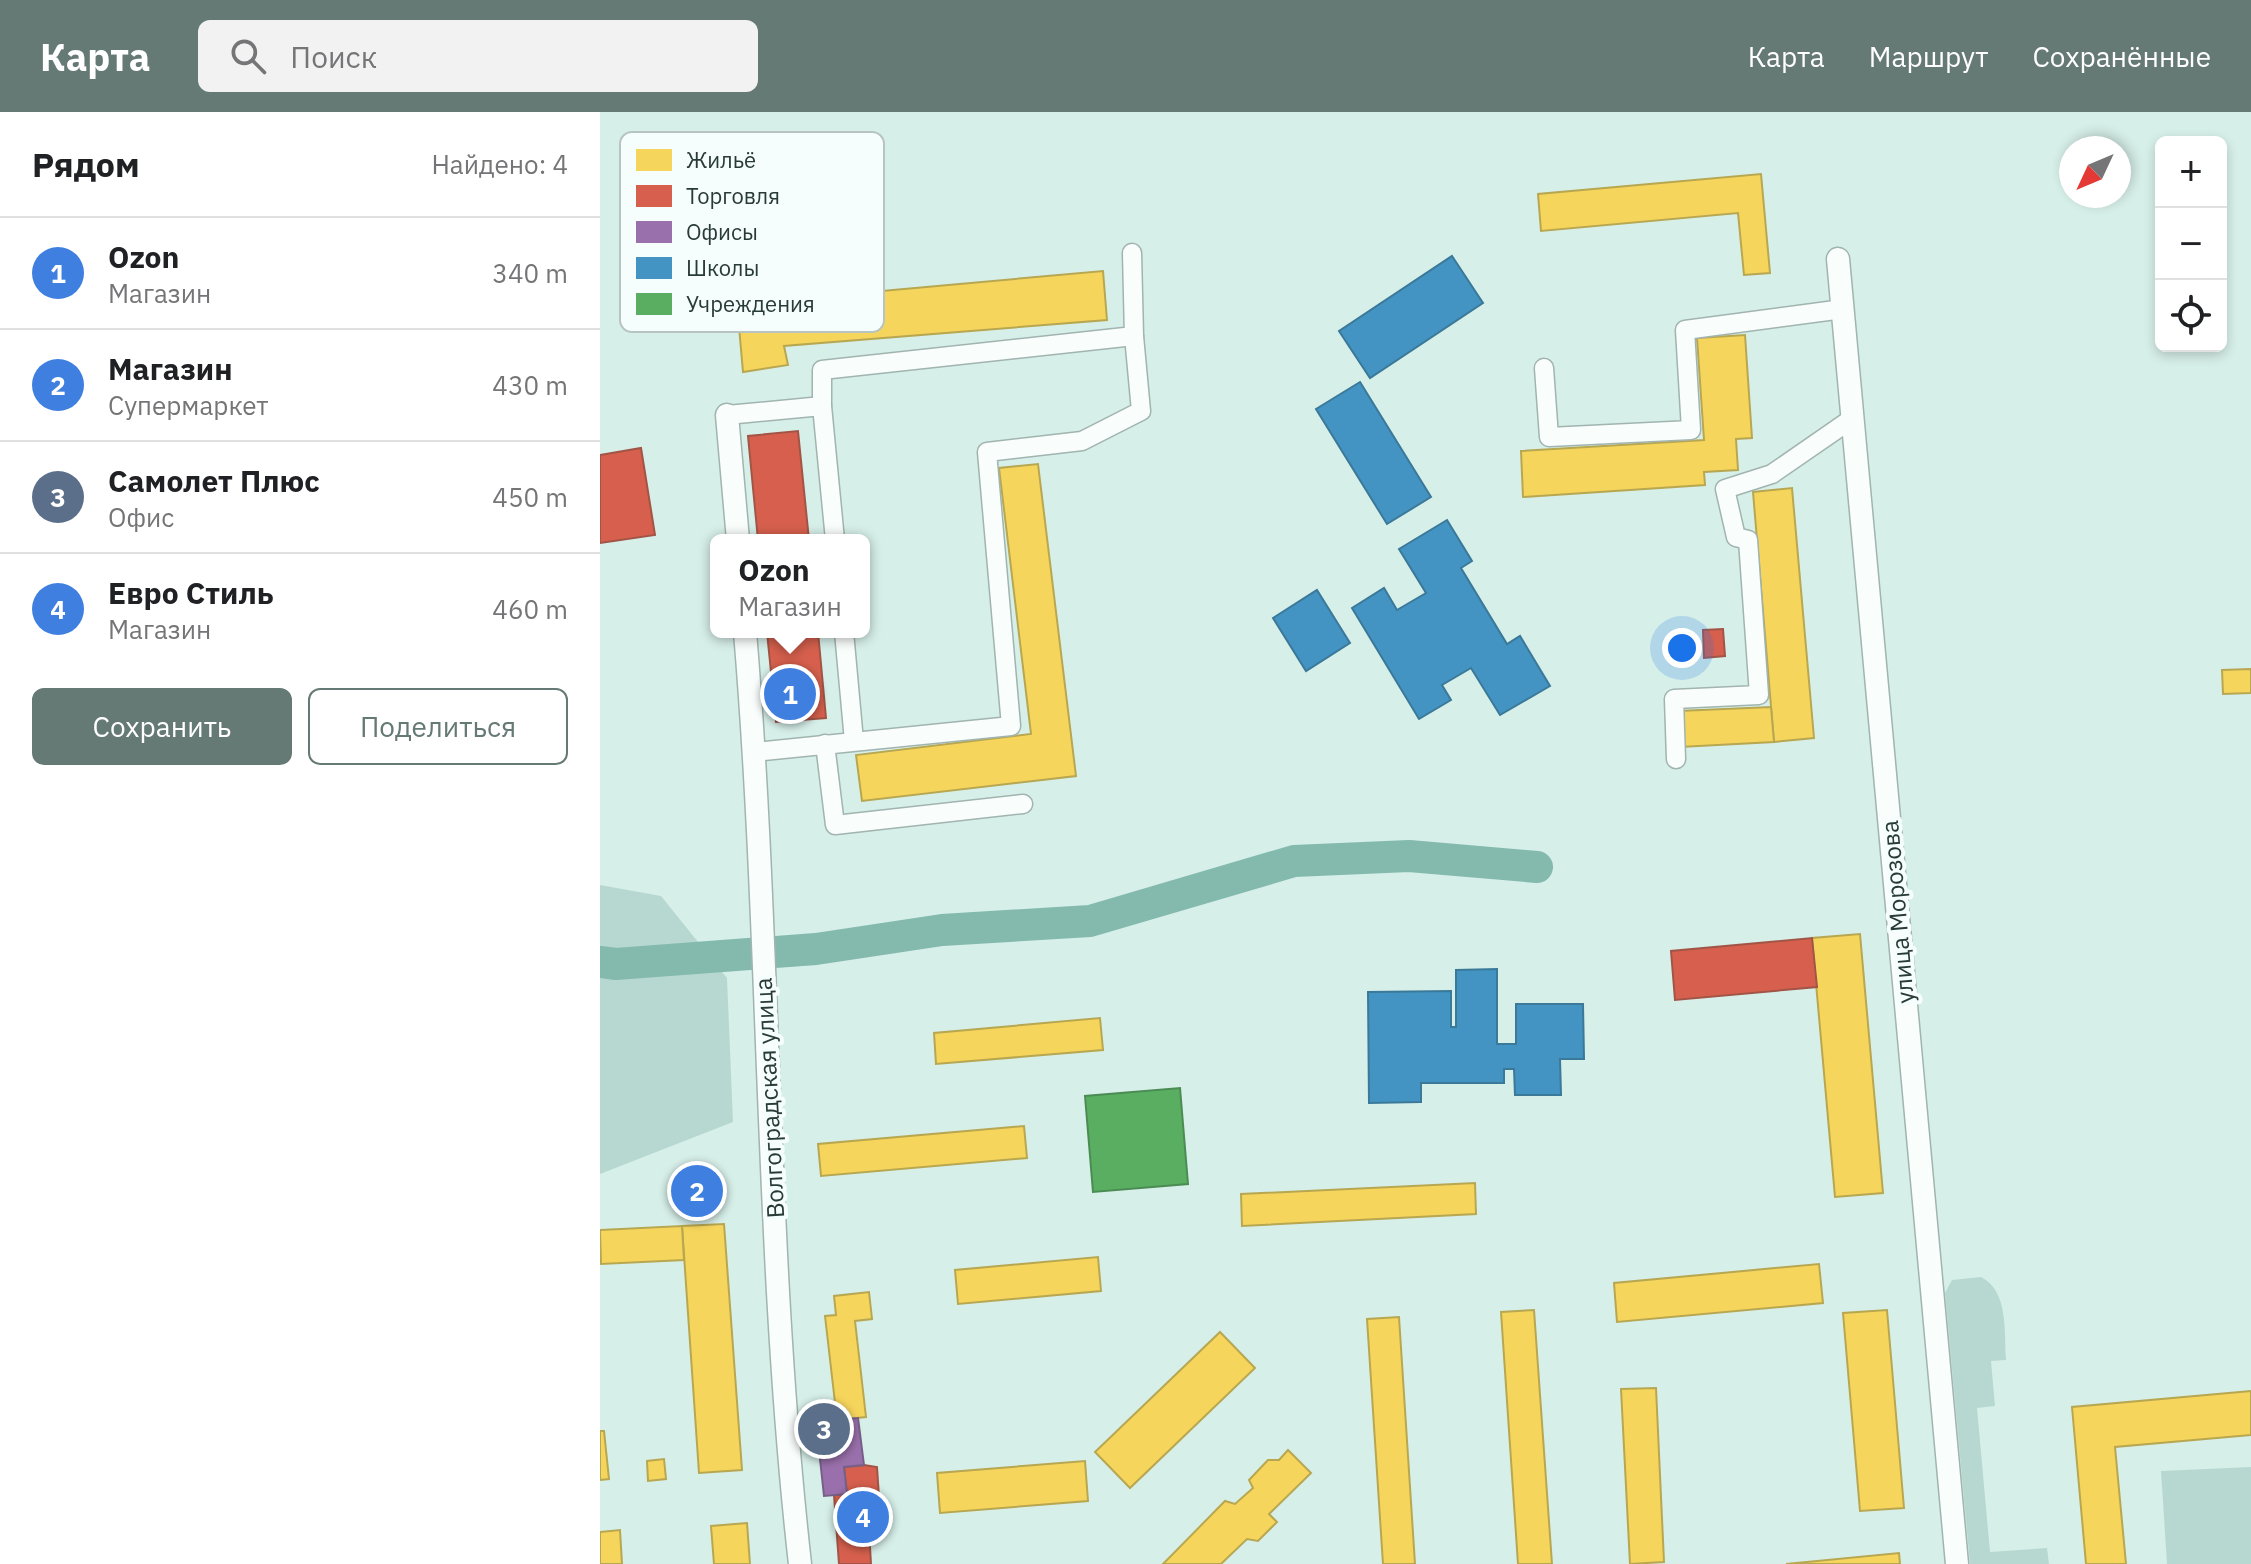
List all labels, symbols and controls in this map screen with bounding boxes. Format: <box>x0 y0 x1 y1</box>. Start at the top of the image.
search box <box>198 20 758 92</box>
text: Карта <box>40 32 150 81</box>
icon: search <box>226 34 270 78</box>
text: Поиск <box>290 37 377 76</box>
text: Карта <box>1748 38 1825 75</box>
text: Маршрут <box>1869 38 1988 75</box>
text: Сохранённые <box>2032 38 2211 75</box>
legend <box>620 132 884 332</box>
north arrow <box>2059 136 2131 208</box>
map controls <box>2155 136 2227 352</box>
button: + <box>2155 136 2227 208</box>
text: Рядом <box>32 142 140 186</box>
text: Жильё <box>686 145 756 174</box>
text: Найдено: 4 <box>431 147 568 181</box>
text: Торговля <box>686 181 780 210</box>
button: − <box>2155 208 2227 280</box>
text: Офисы <box>686 217 758 246</box>
text: Ozon <box>108 237 179 276</box>
text: Школы <box>686 253 759 282</box>
text: 1 <box>50 256 66 290</box>
text: 340 m <box>492 256 568 290</box>
text: Магазин <box>108 276 211 310</box>
button: locate <box>2155 280 2227 352</box>
text: Учреждения <box>686 289 815 318</box>
text: Магазин <box>108 349 233 388</box>
text: 2 <box>50 368 66 402</box>
text: 430 m <box>492 368 568 402</box>
text: Супермаркет <box>108 388 269 422</box>
text: Самолет Плюс <box>108 461 320 500</box>
text: 3 <box>50 480 66 514</box>
text: 450 m <box>492 480 568 514</box>
text: Офис <box>108 500 174 534</box>
popup <box>710 534 870 638</box>
text: Ozon <box>738 550 810 589</box>
text: Евро Стиль <box>108 573 274 612</box>
text: Магазин <box>738 589 842 623</box>
text: 4 <box>50 592 66 626</box>
text: 460 m <box>492 592 568 626</box>
text: Магазин <box>108 612 211 646</box>
your location <box>1662 628 1702 668</box>
pin: 1 <box>764 664 816 724</box>
button: Сохранить <box>32 688 292 765</box>
button: Поделиться <box>308 688 568 765</box>
street label: улица Морозова <box>1873 819 1921 1005</box>
street label: Волгоградская улица <box>747 977 791 1219</box>
pin: 2 <box>671 1161 723 1221</box>
pin: 3 <box>798 1399 850 1459</box>
pin: 4 <box>837 1487 889 1547</box>

